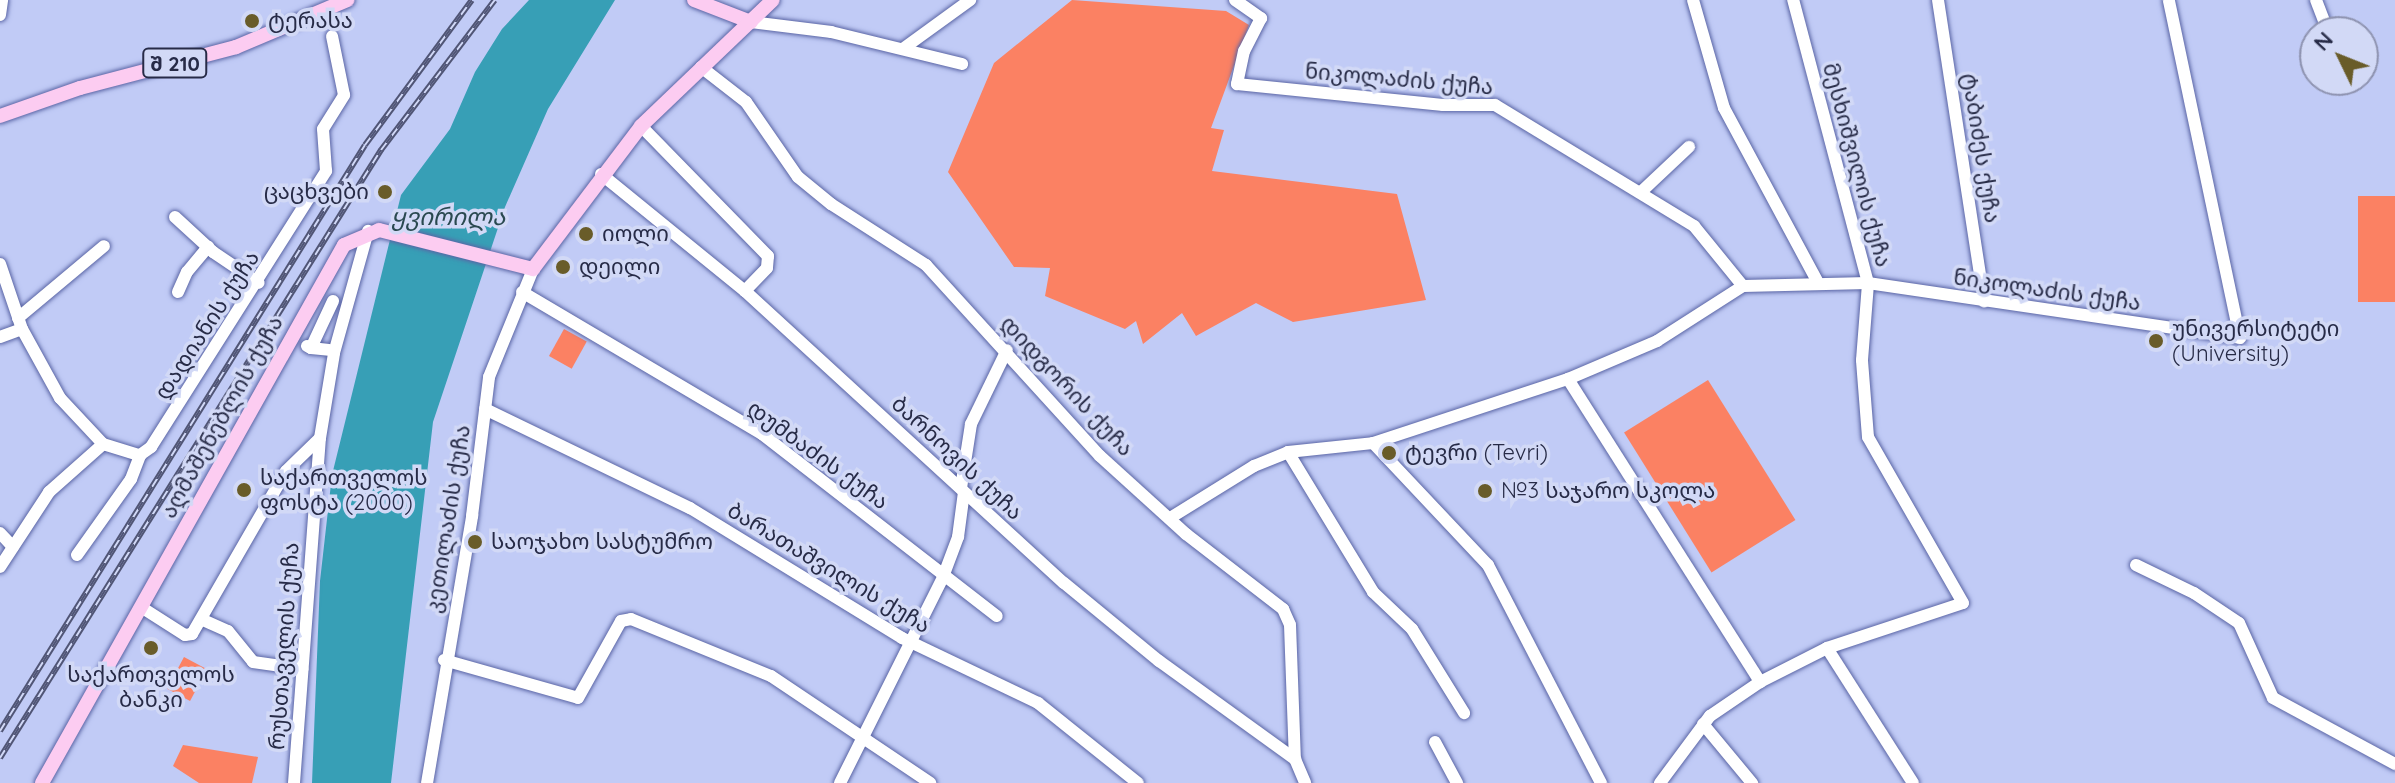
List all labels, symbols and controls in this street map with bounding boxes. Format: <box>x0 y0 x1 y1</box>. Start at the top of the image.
place label: ტერასა <box>268 8 353 34</box>
marker: ტერასა <box>243 12 261 30</box>
north arrow <box>2299 16 2379 96</box>
text: N <box>2307 26 2339 56</box>
road number: შ 210 <box>141 47 209 79</box>
street label: ნიკოლაძის ქუჩა <box>1304 58 1494 100</box>
street label: მესხიშვილის ქუჩა <box>1817 60 1897 270</box>
street label: ტაბიძეს ქუჩა <box>1956 71 2006 225</box>
place label: ცაცხვები <box>264 179 369 205</box>
marker: ცაცხვები <box>376 183 394 201</box>
water label: ყვირილა <box>391 203 505 231</box>
place label: იოლი <box>602 221 669 247</box>
marker: იოლი <box>577 225 595 243</box>
street label: დადიანის ქუჩა <box>149 246 265 404</box>
place label: დეილი <box>579 254 660 280</box>
marker: დეილი <box>554 258 572 276</box>
street label: ნიკოლაძის ქუჩა <box>1952 264 2142 316</box>
street label: დიდგორის ქუჩა <box>995 310 1139 462</box>
street label: აღმაშენებლის ქუჩა <box>155 311 289 523</box>
place label: უნივერსიტეტი (University) <box>2172 315 2339 366</box>
marker: უნივერსიტეტი (University) <box>2147 332 2165 350</box>
street label: ბარნოვის ქუჩა <box>886 390 1028 526</box>
street label: დუმბაძის ქუჩა <box>742 395 894 515</box>
street label: კეთილაძის ქუჩა <box>420 423 476 615</box>
place label: ტევრი (Tevri) <box>1405 440 1548 466</box>
marker: ტევრი (Tevri) <box>1380 444 1398 462</box>
place label: საქართველოს ფოსტა (2000) <box>260 464 427 516</box>
place label: №3 საჯარო სკოლა <box>1501 478 1715 504</box>
marker: საქართველოს ფოსტა (2000) <box>235 481 253 499</box>
marker: №3 საჯარო სკოლა <box>1476 482 1494 500</box>
street label: ბარათაშვილის ქუჩა <box>723 497 935 639</box>
place label: საოჯახო სასტუმრო <box>491 529 713 555</box>
marker: საოჯახო სასტუმრო <box>466 533 484 551</box>
street label: რუსთაველის ქუჩა <box>264 541 304 751</box>
marker: საქართველოს ბანკი <box>142 639 160 657</box>
place label: საქართველოს ბანკი <box>67 661 235 712</box>

